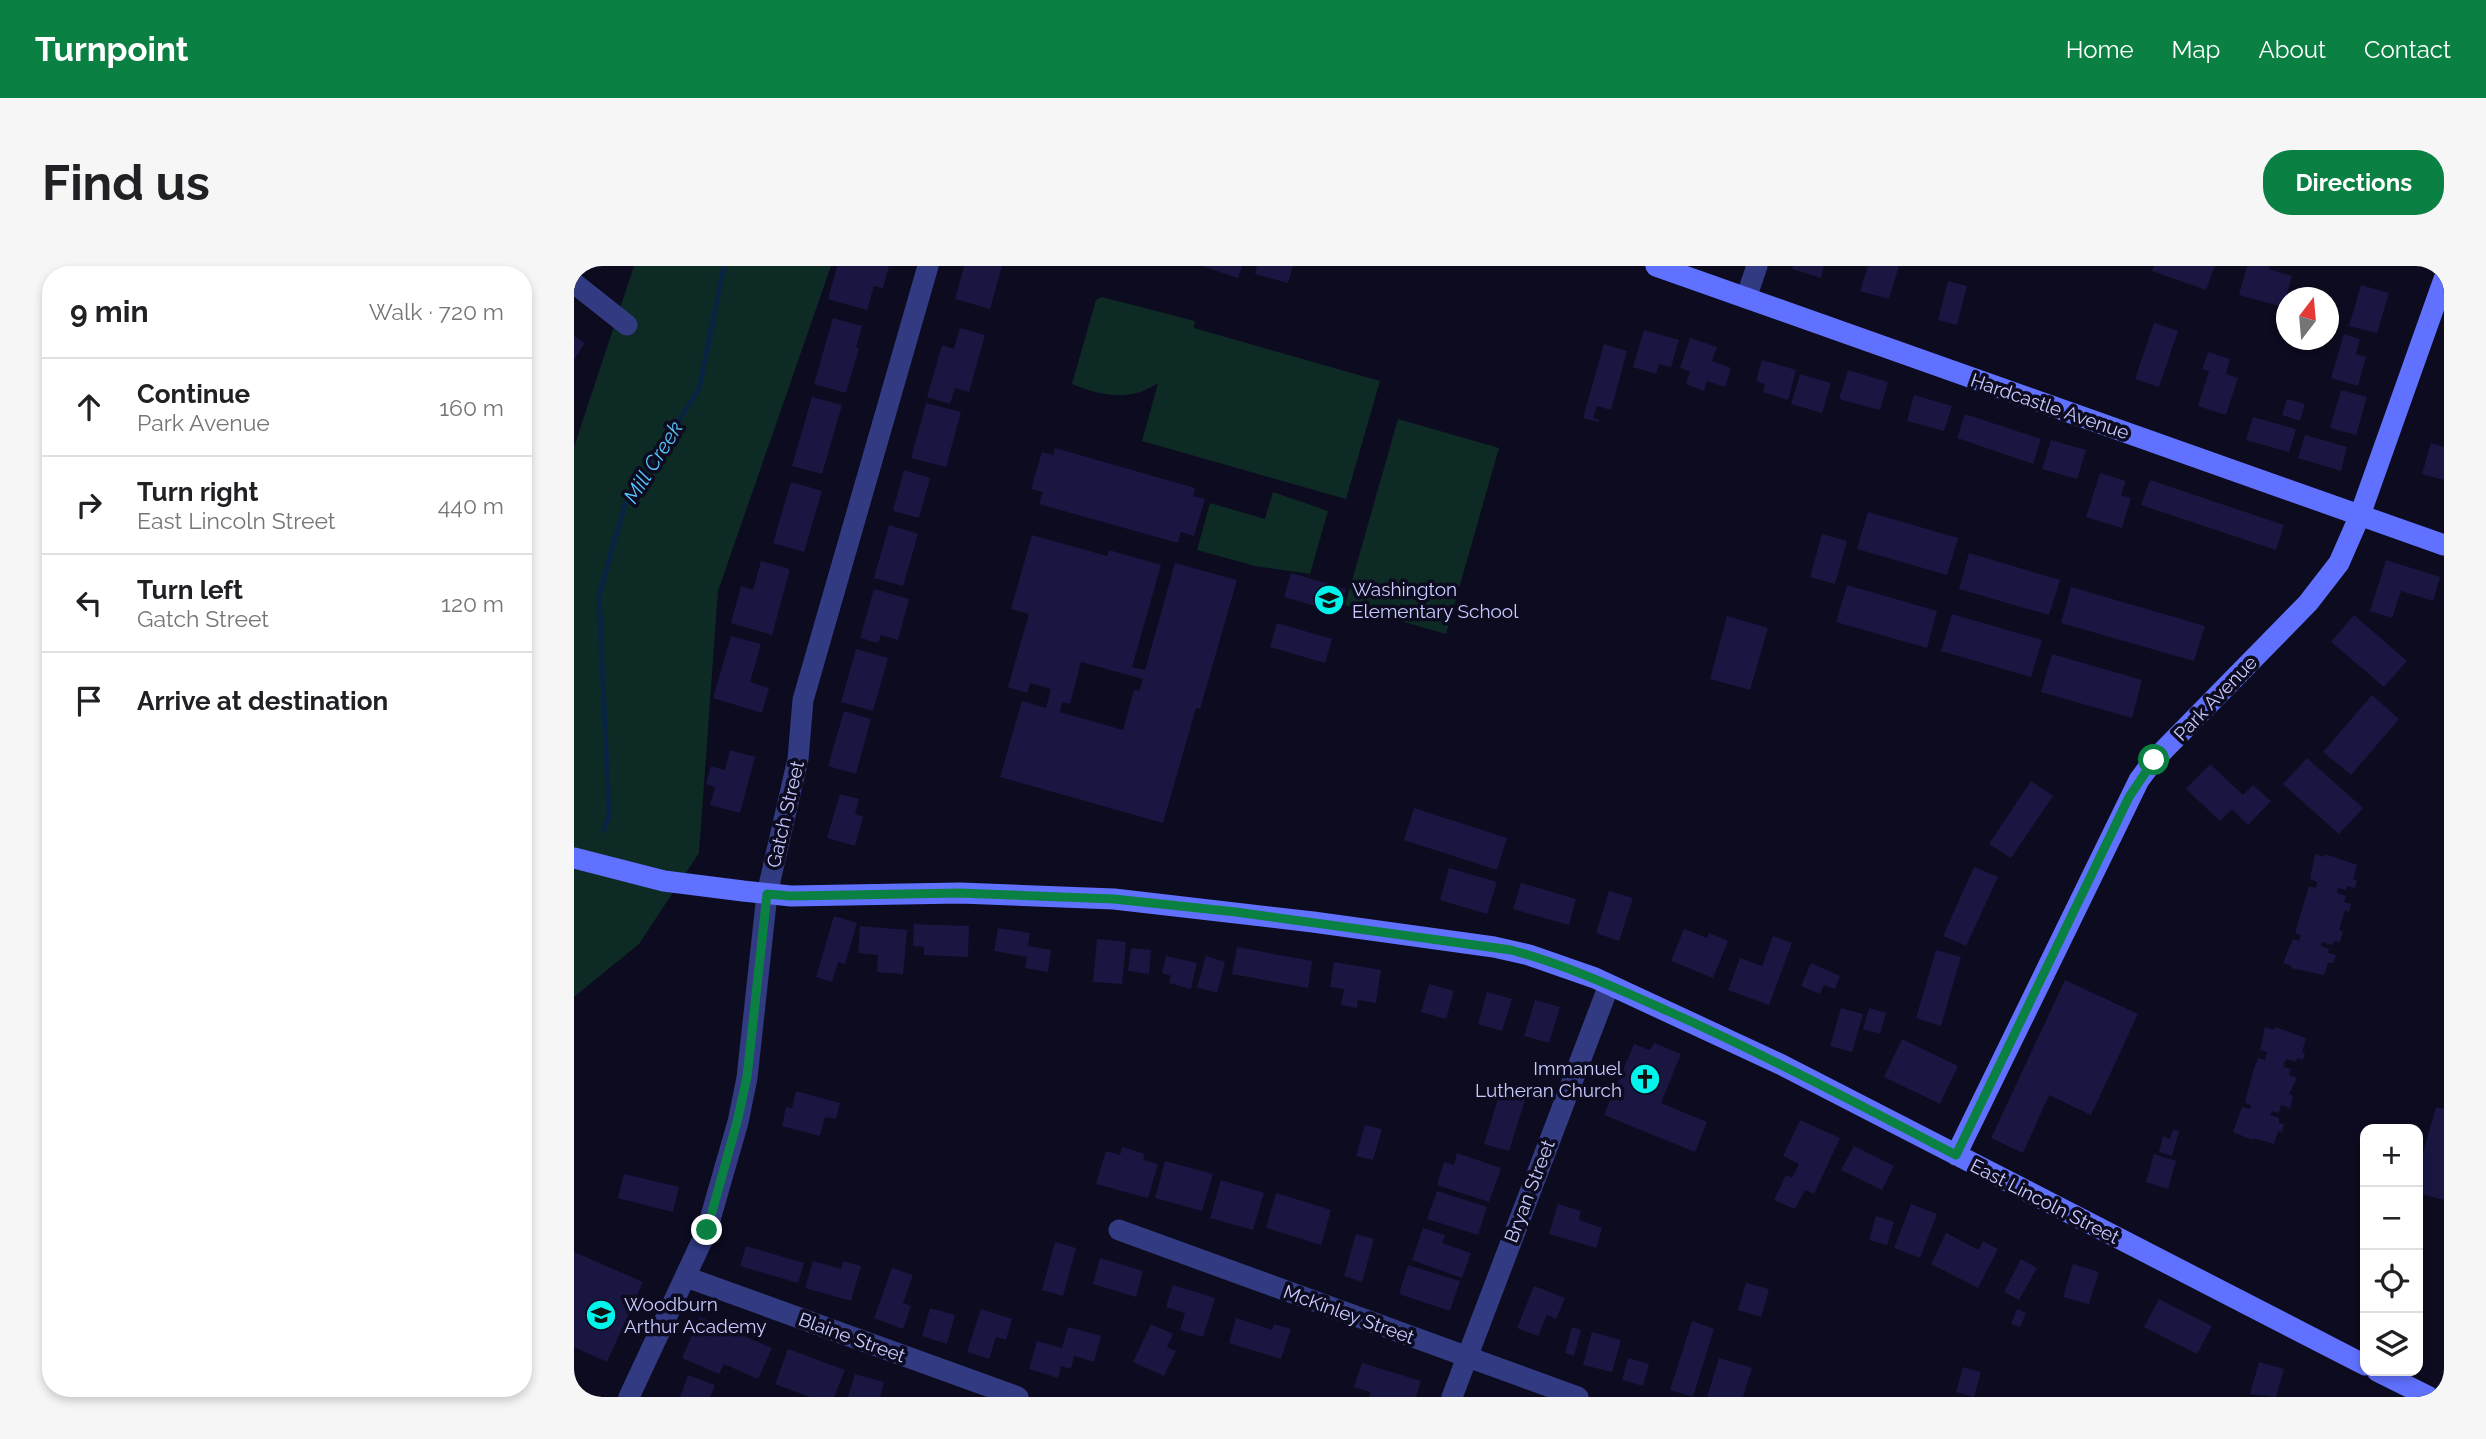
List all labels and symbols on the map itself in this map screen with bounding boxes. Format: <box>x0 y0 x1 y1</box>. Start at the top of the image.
north arrow <box>2276 287 2339 350</box>
street label: Hardcastle Avenue <box>1968 369 2132 443</box>
water label: Mill Creek <box>618 416 688 508</box>
place label: Washington Elementary School <box>1352 578 1519 622</box>
school or university icon: Washington Elementary School <box>1312 583 1346 617</box>
street label: Park Avenue <box>2169 651 2261 745</box>
route start <box>2138 744 2169 775</box>
street label: Gatch Street <box>762 758 808 870</box>
place label: Immanuel Lutheran Church <box>1475 1057 1623 1101</box>
church icon: Immanuel Lutheran Church <box>1628 1062 1662 1096</box>
street label: Bryan Street <box>1499 1136 1559 1246</box>
street label: East Lincoln Street <box>1967 1154 2124 1248</box>
route end <box>691 1214 722 1245</box>
street label: McKinley Street <box>1281 1280 1418 1348</box>
place label: Woodburn Arthur Academy <box>624 1293 767 1337</box>
school or university icon: Woodburn Arthur Academy <box>584 1298 618 1332</box>
street label: Blaine Street <box>796 1307 909 1367</box>

